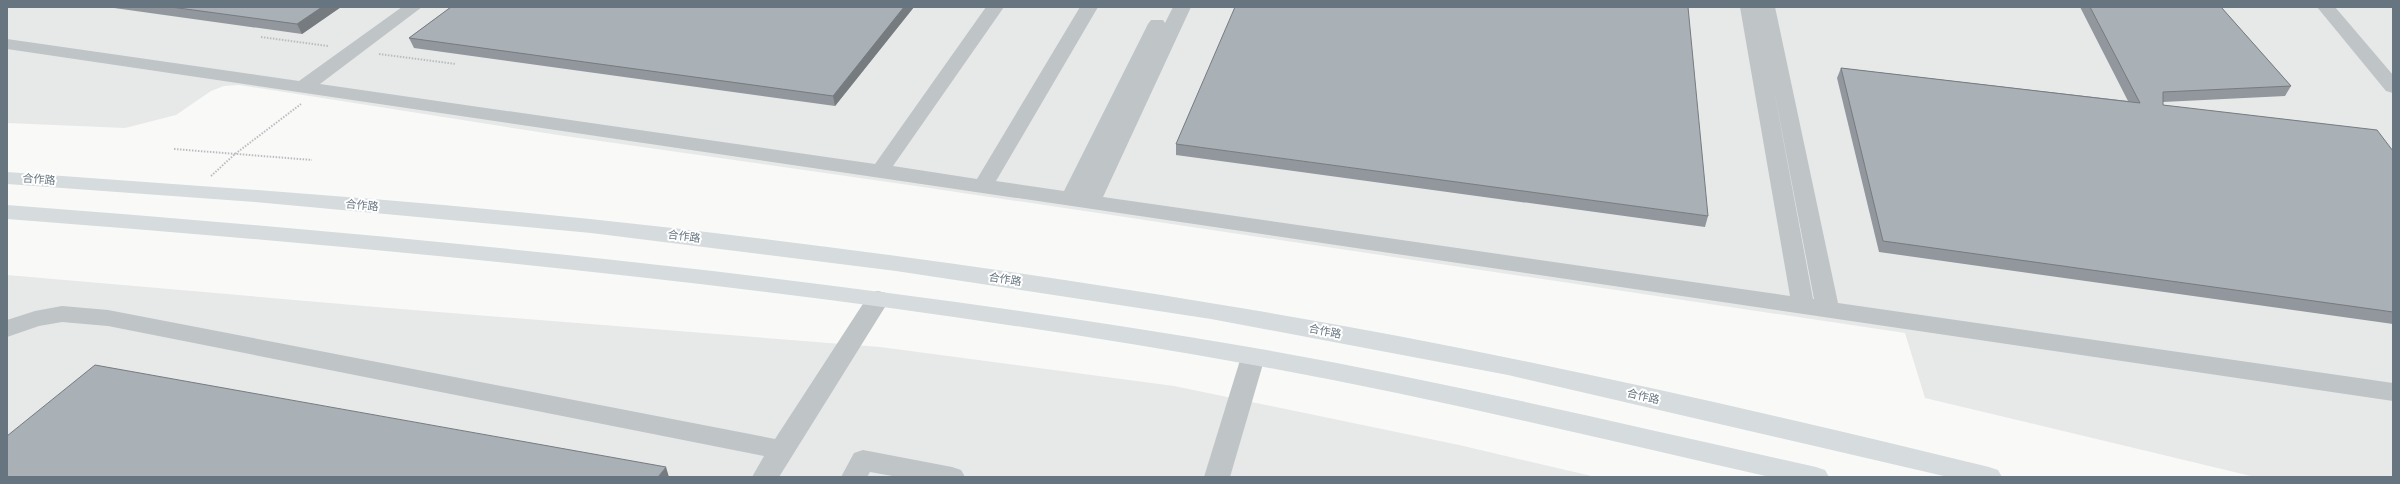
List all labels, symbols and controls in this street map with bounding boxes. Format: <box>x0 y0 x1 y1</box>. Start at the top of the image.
street label: 合作路 <box>22 172 56 188</box>
street label: 合作路 <box>345 198 379 214</box>
street label: 合作路 <box>667 228 701 246</box>
street label: 合作路 <box>988 271 1022 289</box>
street label: 合作路 <box>1307 322 1343 342</box>
street label: 合作路 <box>1625 386 1661 408</box>

